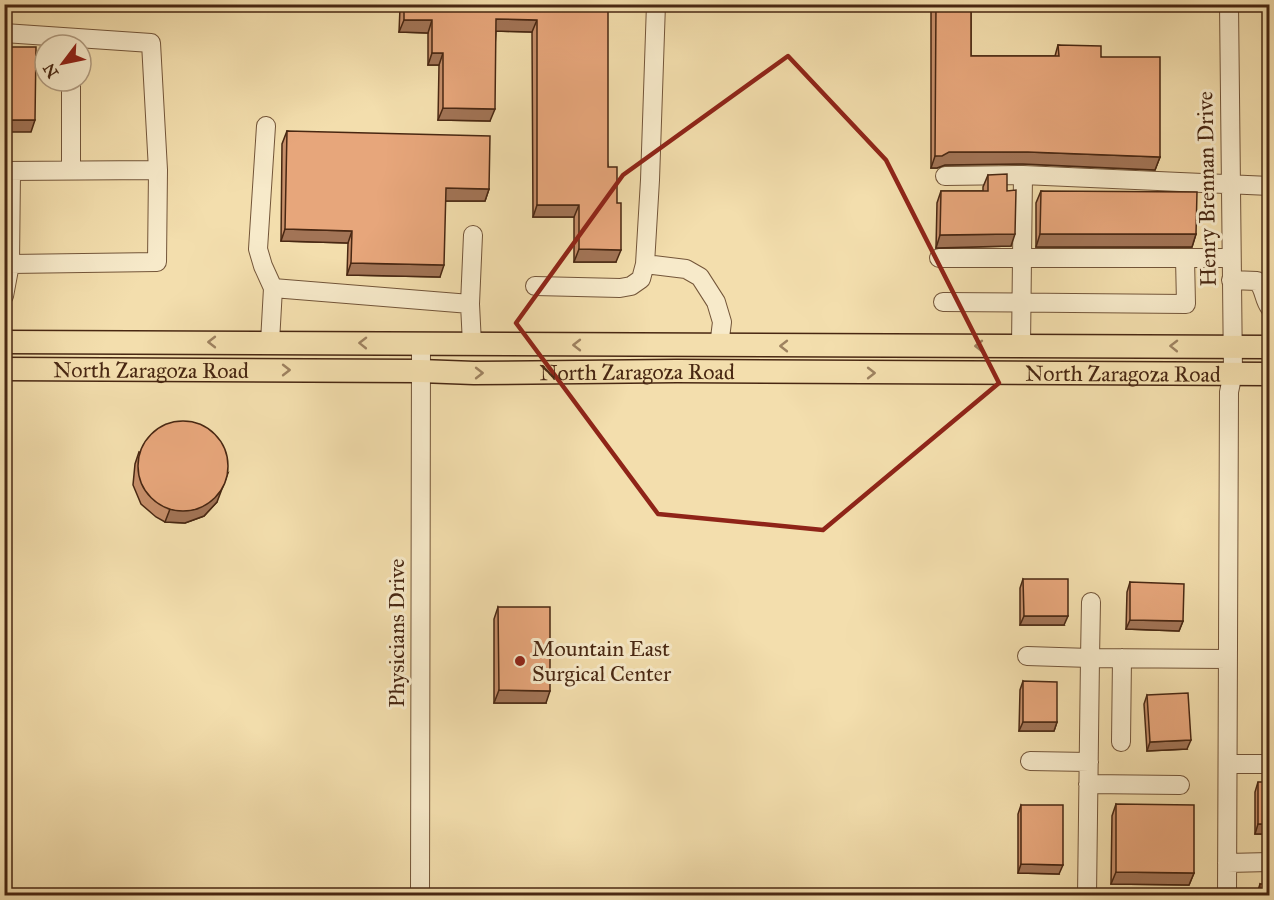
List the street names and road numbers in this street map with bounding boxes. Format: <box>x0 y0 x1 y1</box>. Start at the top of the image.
street label: Henry Brennan Drive <box>1191 91 1222 287</box>
street label: North Zaragoza Road <box>53 356 249 384</box>
street label: North Zaragoza Road <box>539 358 735 386</box>
street label: North Zaragoza Road <box>1025 360 1221 388</box>
street label: Physicians Drive <box>383 559 410 707</box>

